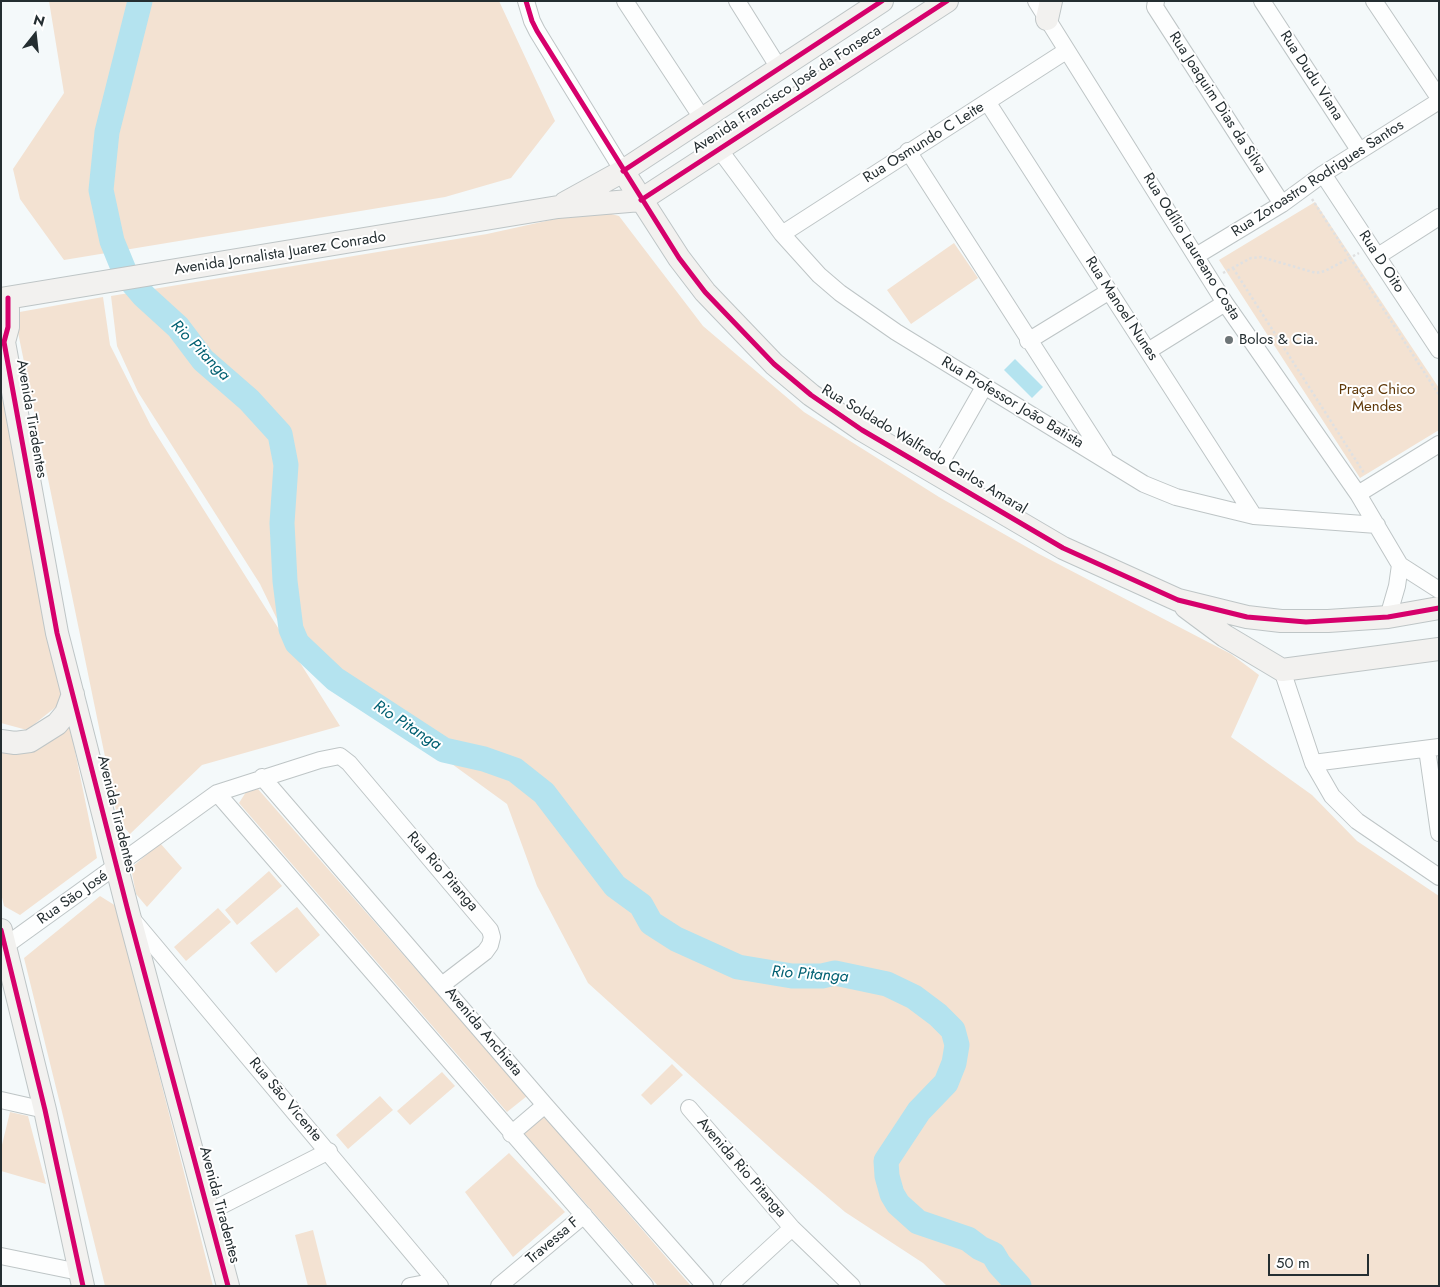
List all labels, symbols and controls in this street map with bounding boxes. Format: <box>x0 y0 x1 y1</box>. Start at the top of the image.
text: N <box>31 9 47 32</box>
north arrow <box>10 10 60 60</box>
street label: Avenida Francisco José da Fonseca <box>689 22 885 158</box>
street label: Rua Dudu Viana <box>1275 28 1347 124</box>
street label: Rua Joaquim Dias da Silva <box>1165 29 1269 177</box>
street label: Rua Osmundo C Leite <box>860 99 988 187</box>
street label: Rua Zoroastro Rodrigues Santos <box>1229 117 1407 241</box>
street label: Rua Odílio Laureano Costa <box>1138 170 1244 324</box>
street label: Avenida Jornalista Juarez Conrado <box>173 228 387 280</box>
street label: Rua D Oito <box>1354 228 1408 296</box>
street label: Rua Manoel Nunes <box>1081 254 1161 364</box>
water label: Rio Pitanga <box>166 317 234 385</box>
place label: Bolos & Cia. <box>1239 331 1318 349</box>
marker: Bolos & Cia. <box>1223 334 1235 346</box>
street label: Rua Professor João Batista <box>938 353 1086 453</box>
street label: Avenida Tiradentes <box>12 358 50 480</box>
street label: Rua Soldado Walfredo Carlos Amaral <box>818 381 1030 519</box>
park label: Praça Chico Mendes <box>1339 381 1415 416</box>
water label: Rio Pitanga <box>369 697 445 755</box>
street label: Avenida Tiradentes <box>93 754 139 874</box>
street label: Rua Rio Pitanga <box>403 829 481 915</box>
street label: Rua São José <box>34 867 112 929</box>
water label: Rio Pitanga <box>771 963 849 987</box>
street label: Avenida Anchieta <box>441 984 525 1080</box>
street label: Rua São Vicente <box>245 1054 325 1146</box>
street label: Avenida Rio Pitanga <box>693 1114 789 1222</box>
street label: Avenida Tiradentes <box>195 1145 243 1265</box>
street label: Travessa F <box>523 1214 583 1268</box>
scale bar <box>1270 1244 1371 1276</box>
text: 50 m <box>1276 1252 1310 1274</box>

